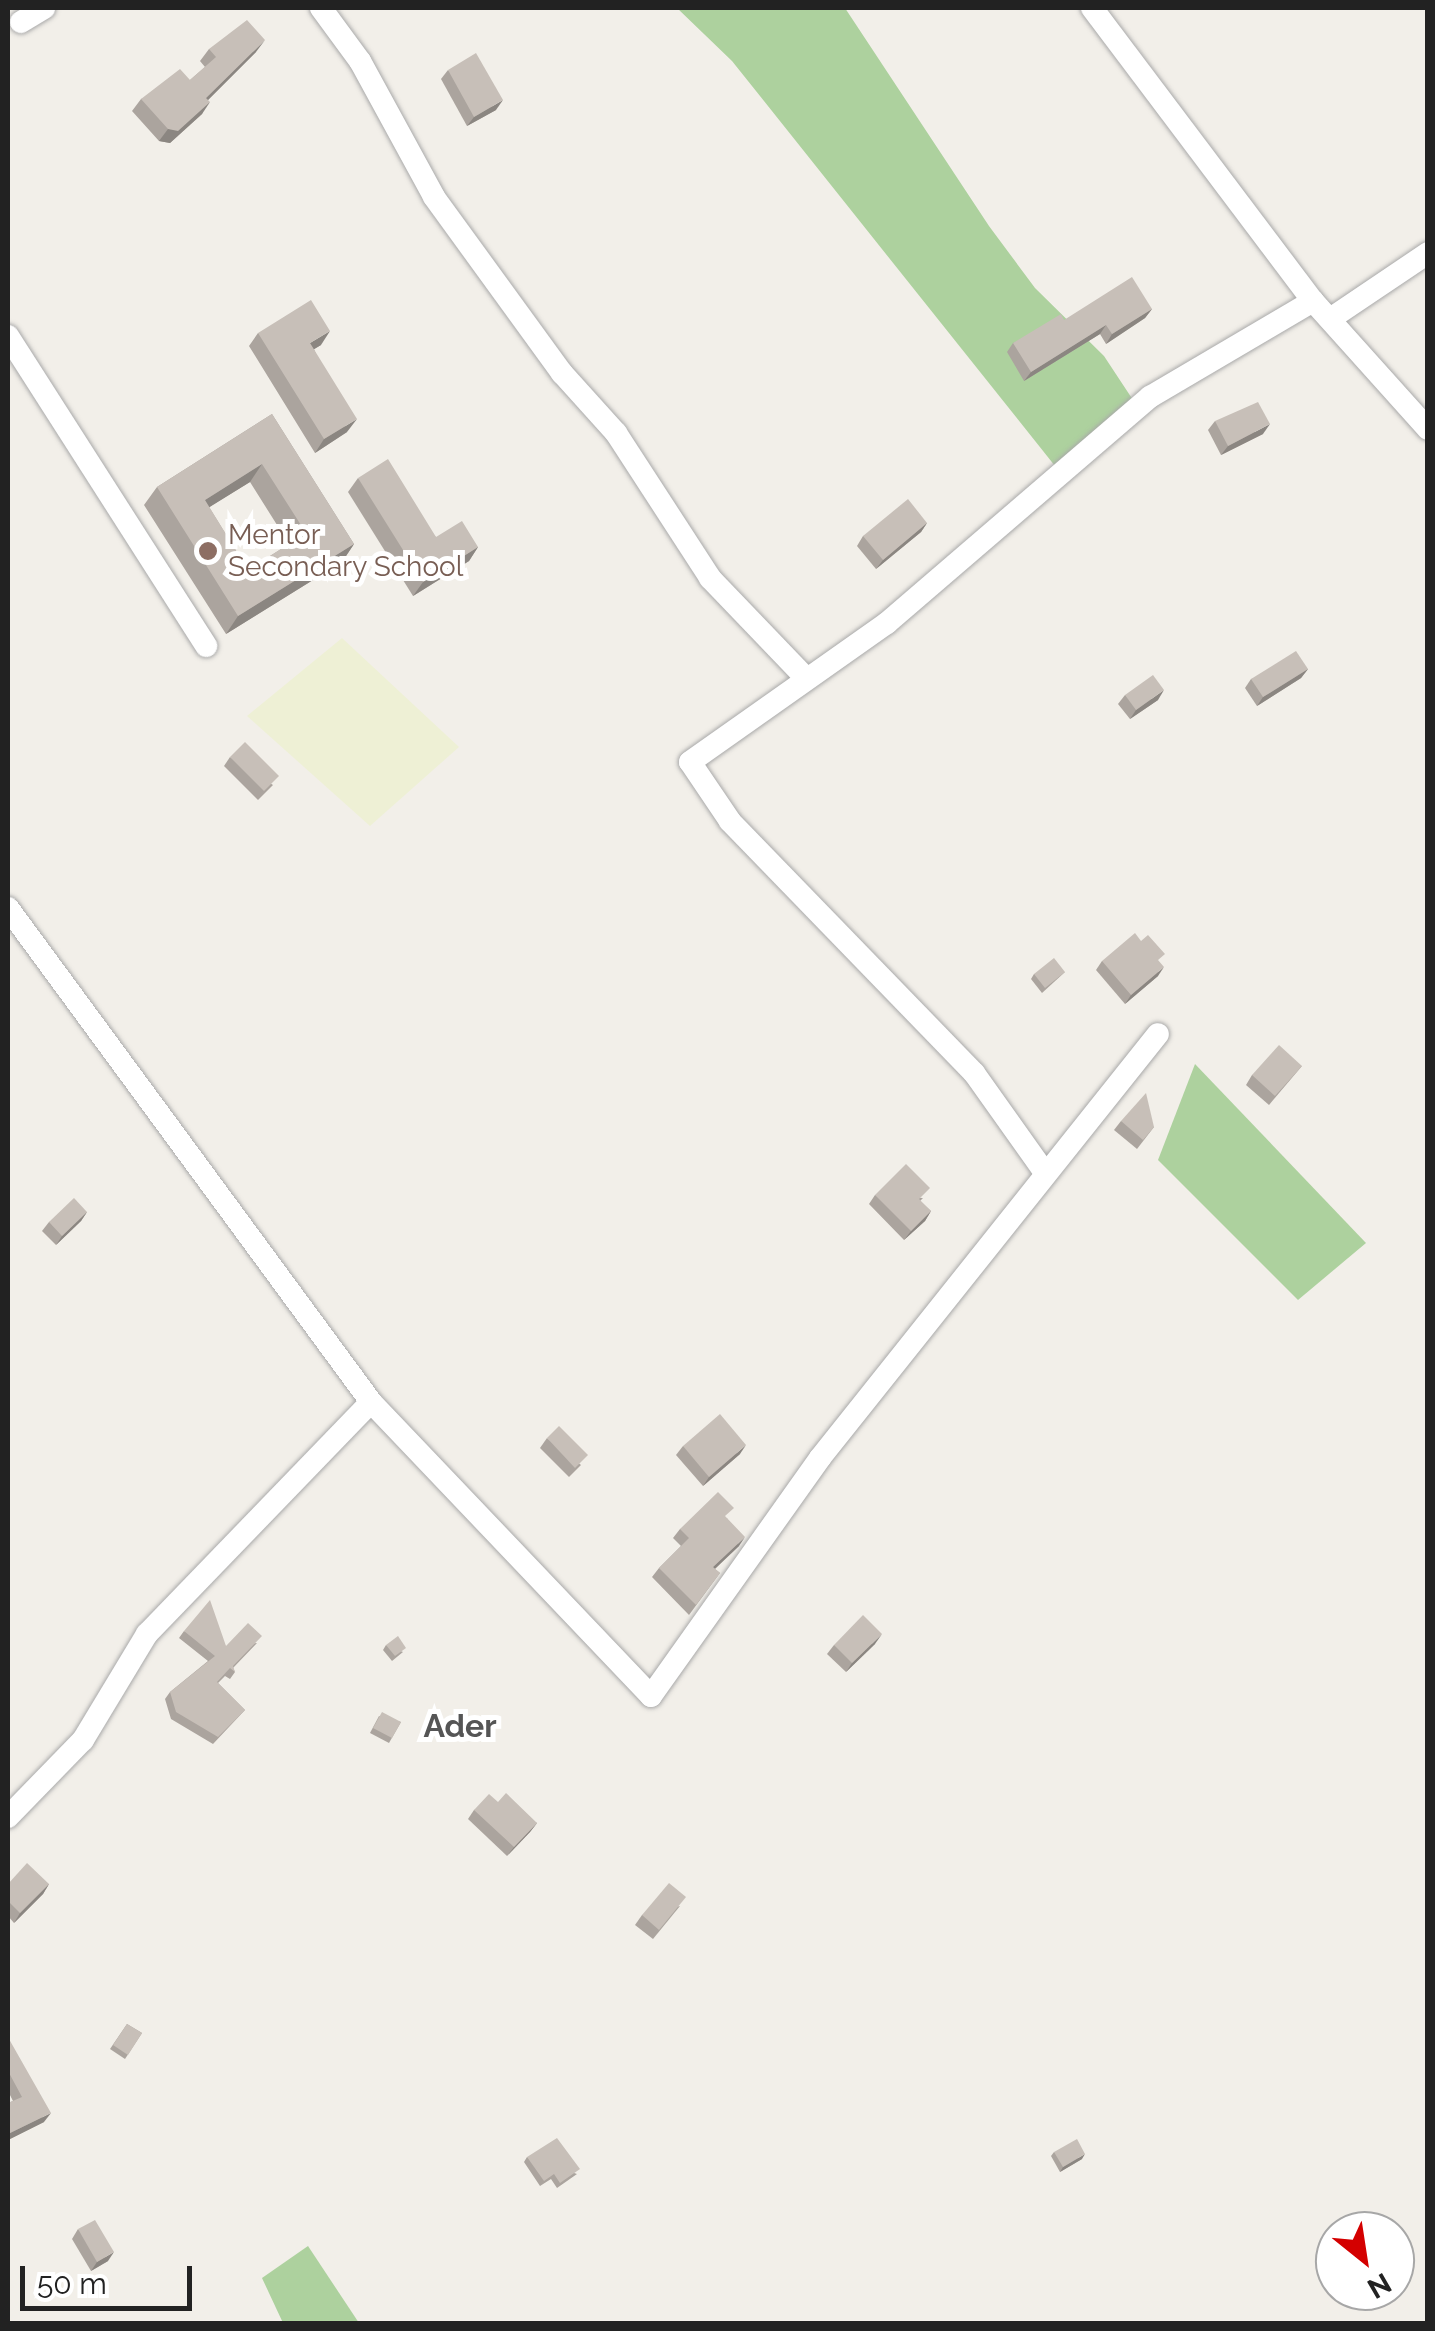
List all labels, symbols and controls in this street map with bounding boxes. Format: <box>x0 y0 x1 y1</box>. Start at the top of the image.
place label: Mentor Secondary School <box>228 518 464 584</box>
marker: Mentor Secondary School <box>197 540 219 562</box>
district label: Ader <box>423 1707 497 1745</box>
north arrow <box>1315 2211 1415 2311</box>
scale bar <box>25 2246 198 2308</box>
text: 50 m <box>37 2266 107 2301</box>
text: N <box>1362 2266 1397 2305</box>

